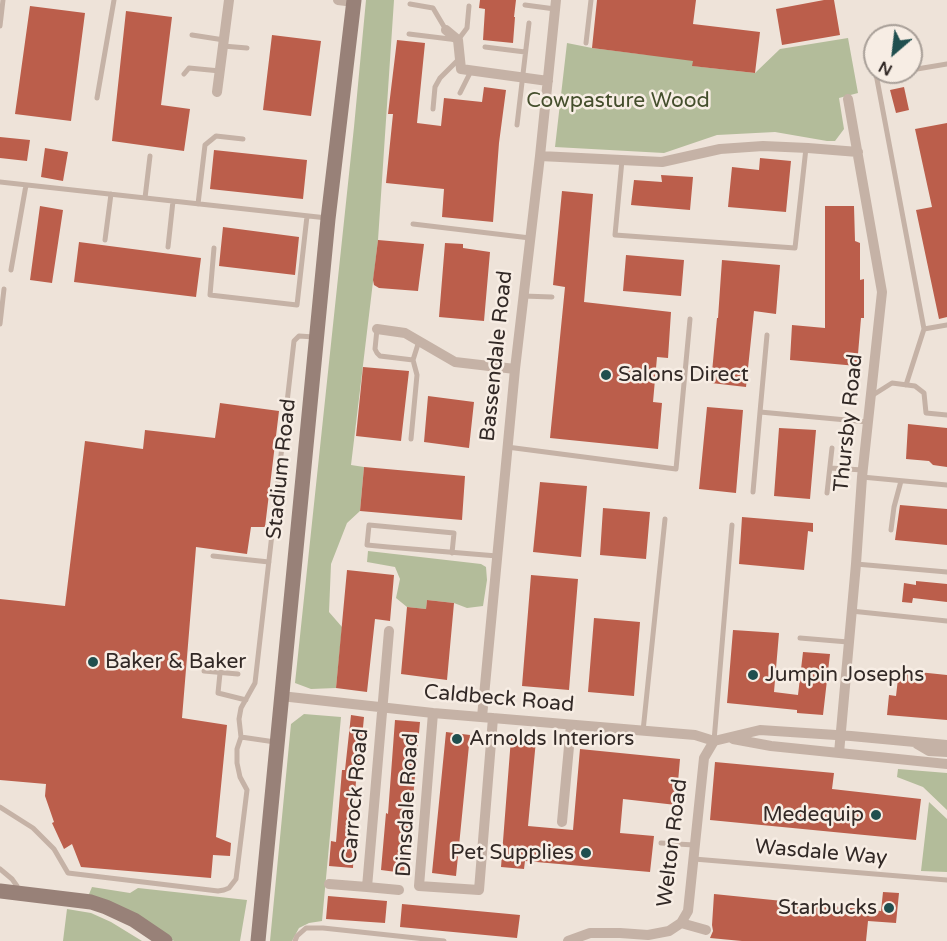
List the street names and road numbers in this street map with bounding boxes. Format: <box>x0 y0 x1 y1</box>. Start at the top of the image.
street label: Bassendale Road <box>476 269 518 443</box>
street label: Thursby Road <box>829 353 869 493</box>
street label: Stadium Road <box>262 398 302 540</box>
street label: Caldbeck Road <box>423 680 575 718</box>
street label: Carrock Road <box>338 727 374 865</box>
street label: Dinsdale Road <box>392 732 424 878</box>
street label: Welton Road <box>653 777 693 909</box>
street label: Wasdale Way <box>754 835 888 871</box>

